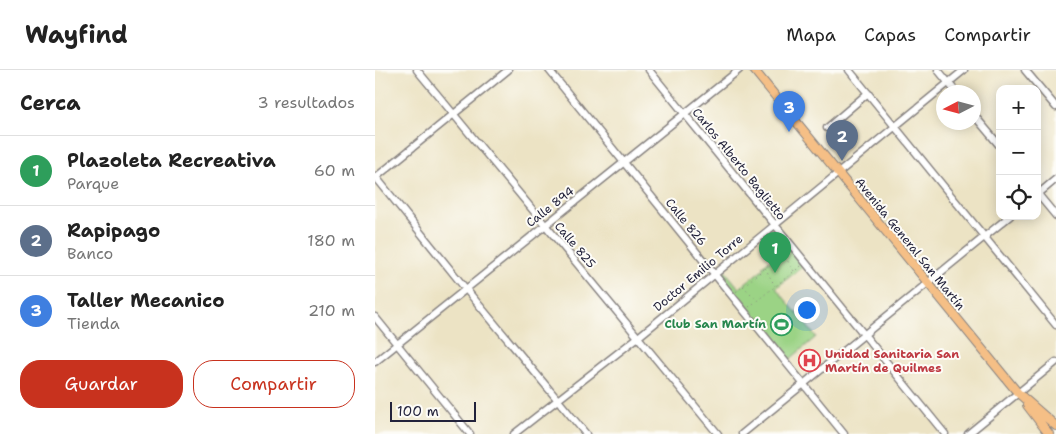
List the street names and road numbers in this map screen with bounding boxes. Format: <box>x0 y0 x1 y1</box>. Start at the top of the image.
street label: Carlos Alberto Baglietto <box>689 105 789 223</box>
street label: Avenida General San Martín <box>852 175 968 313</box>
street label: Calle 894 <box>523 183 577 231</box>
street label: Calle 826 <box>662 195 710 249</box>
street label: Calle 825 <box>551 218 599 272</box>
street label: Doctor Emilio Torre <box>650 231 746 315</box>

